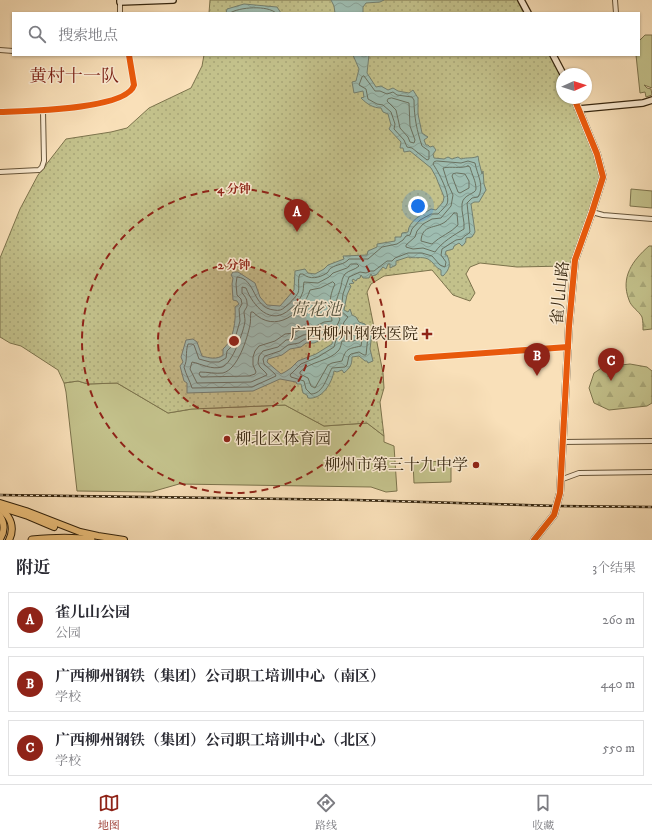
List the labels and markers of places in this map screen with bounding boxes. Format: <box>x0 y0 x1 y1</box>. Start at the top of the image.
pin: A <box>284 199 310 232</box>
place label: 广西柳州钢铁医院 <box>290 324 418 344</box>
marker: 广西柳州钢铁医院 <box>421 328 433 340</box>
centre of rings <box>227 334 241 348</box>
pin: B <box>524 343 550 376</box>
pin: C <box>598 348 624 381</box>
place label: 柳北区体育园 <box>235 429 331 449</box>
marker: 柳北区体育园 <box>222 434 232 444</box>
place label: 柳州市第三十九中学 <box>324 455 468 475</box>
marker: 柳州市第三十九中学 <box>471 460 481 470</box>

